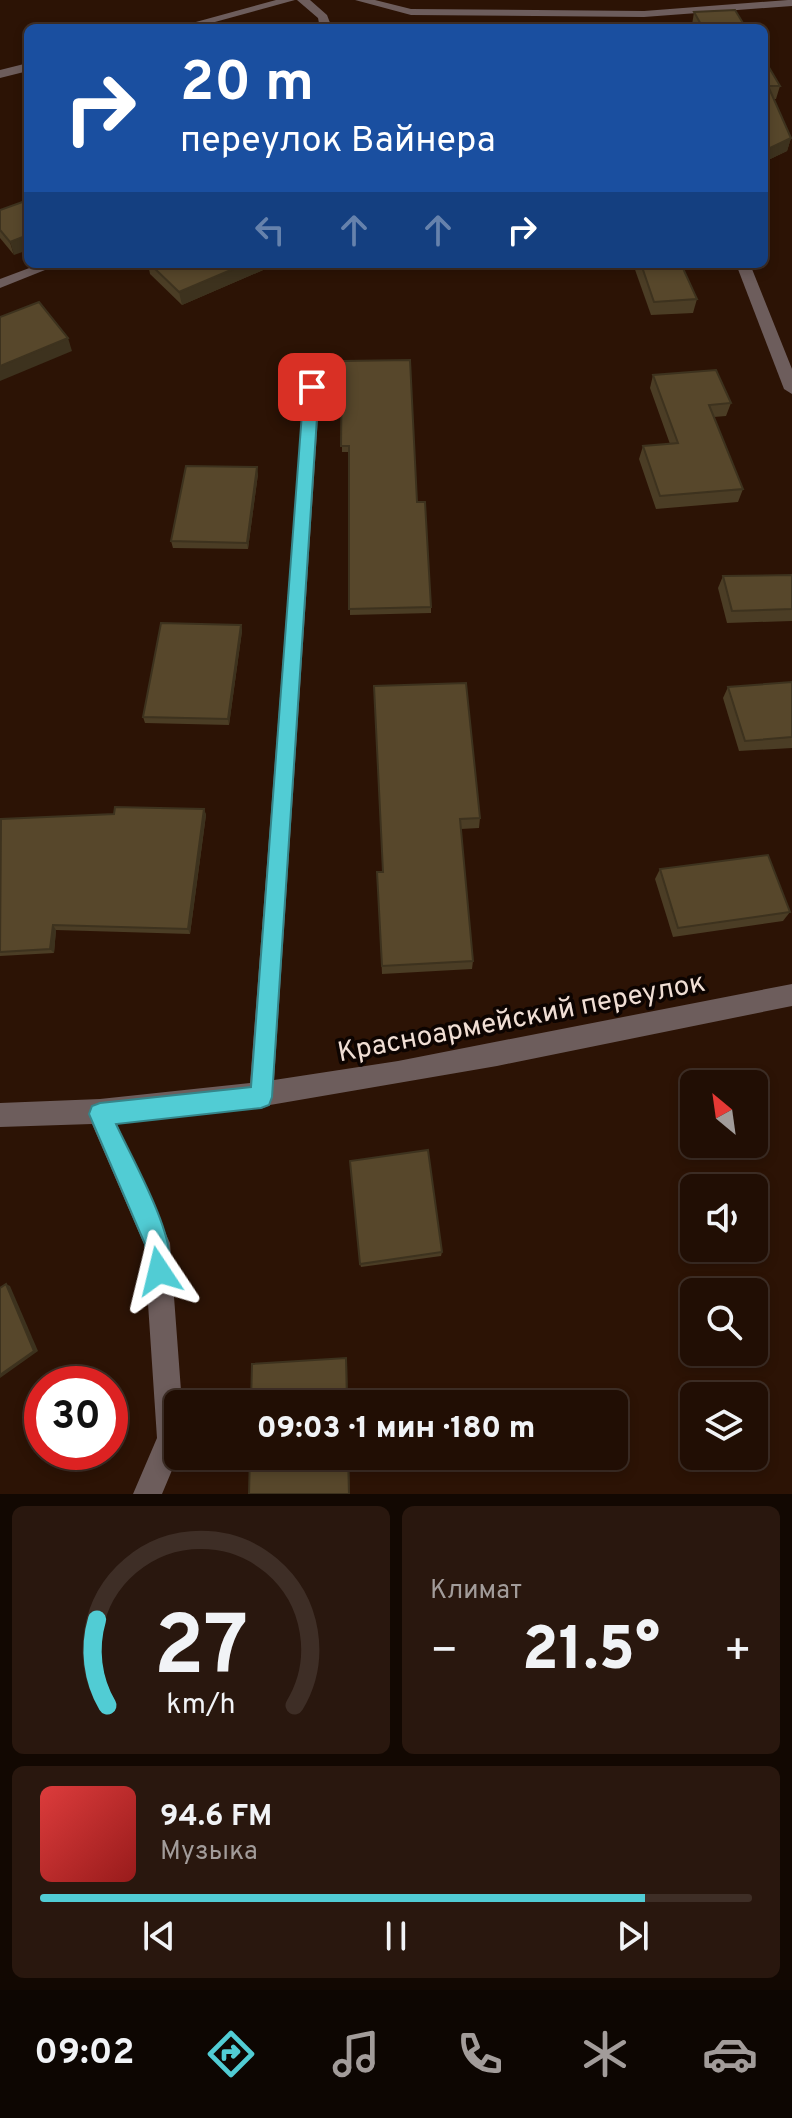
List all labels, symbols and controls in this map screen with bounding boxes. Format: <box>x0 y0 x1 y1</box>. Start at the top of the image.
text: 20 m <box>180 50 314 120</box>
icon: right <box>48 56 152 160</box>
text: переулок Вайнера <box>180 119 496 165</box>
icon: left <box>248 208 292 252</box>
icon: ahead <box>332 208 376 252</box>
icon: ahead <box>416 208 460 252</box>
icon: right <box>500 208 544 252</box>
pin <box>278 353 346 421</box>
icon: arrive <box>290 365 334 409</box>
street label: Красноармейский переулок <box>335 966 708 1072</box>
north arrow <box>680 1070 768 1158</box>
map controls <box>680 1070 768 1470</box>
button: sound <box>680 1174 768 1262</box>
position arrow <box>117 1229 201 1313</box>
button: search <box>680 1278 768 1366</box>
speed limit sign: 30 <box>24 1366 128 1470</box>
button: layers <box>680 1382 768 1470</box>
text: 09:03 · 1 мин · 180 m <box>257 1411 535 1448</box>
text: Климат <box>430 1575 522 1608</box>
text: 27 <box>154 1599 248 1704</box>
text: 21.5° <box>522 1615 660 1691</box>
text: − <box>430 1625 458 1681</box>
text: + <box>724 1625 752 1681</box>
text: km/h <box>166 1688 236 1724</box>
text: 94.6 FM <box>160 1799 272 1836</box>
text: Музыка <box>160 1836 258 1869</box>
icon: previous <box>137 1914 181 1958</box>
icon: pause <box>374 1914 418 1958</box>
icon: next <box>611 1914 655 1958</box>
icon: directions <box>203 2026 259 2082</box>
icon: music <box>328 2026 384 2082</box>
icon: phone <box>452 2026 508 2082</box>
icon: climate <box>577 2026 633 2082</box>
icon: car <box>702 2026 758 2082</box>
text: 09:02 <box>34 2031 135 2077</box>

